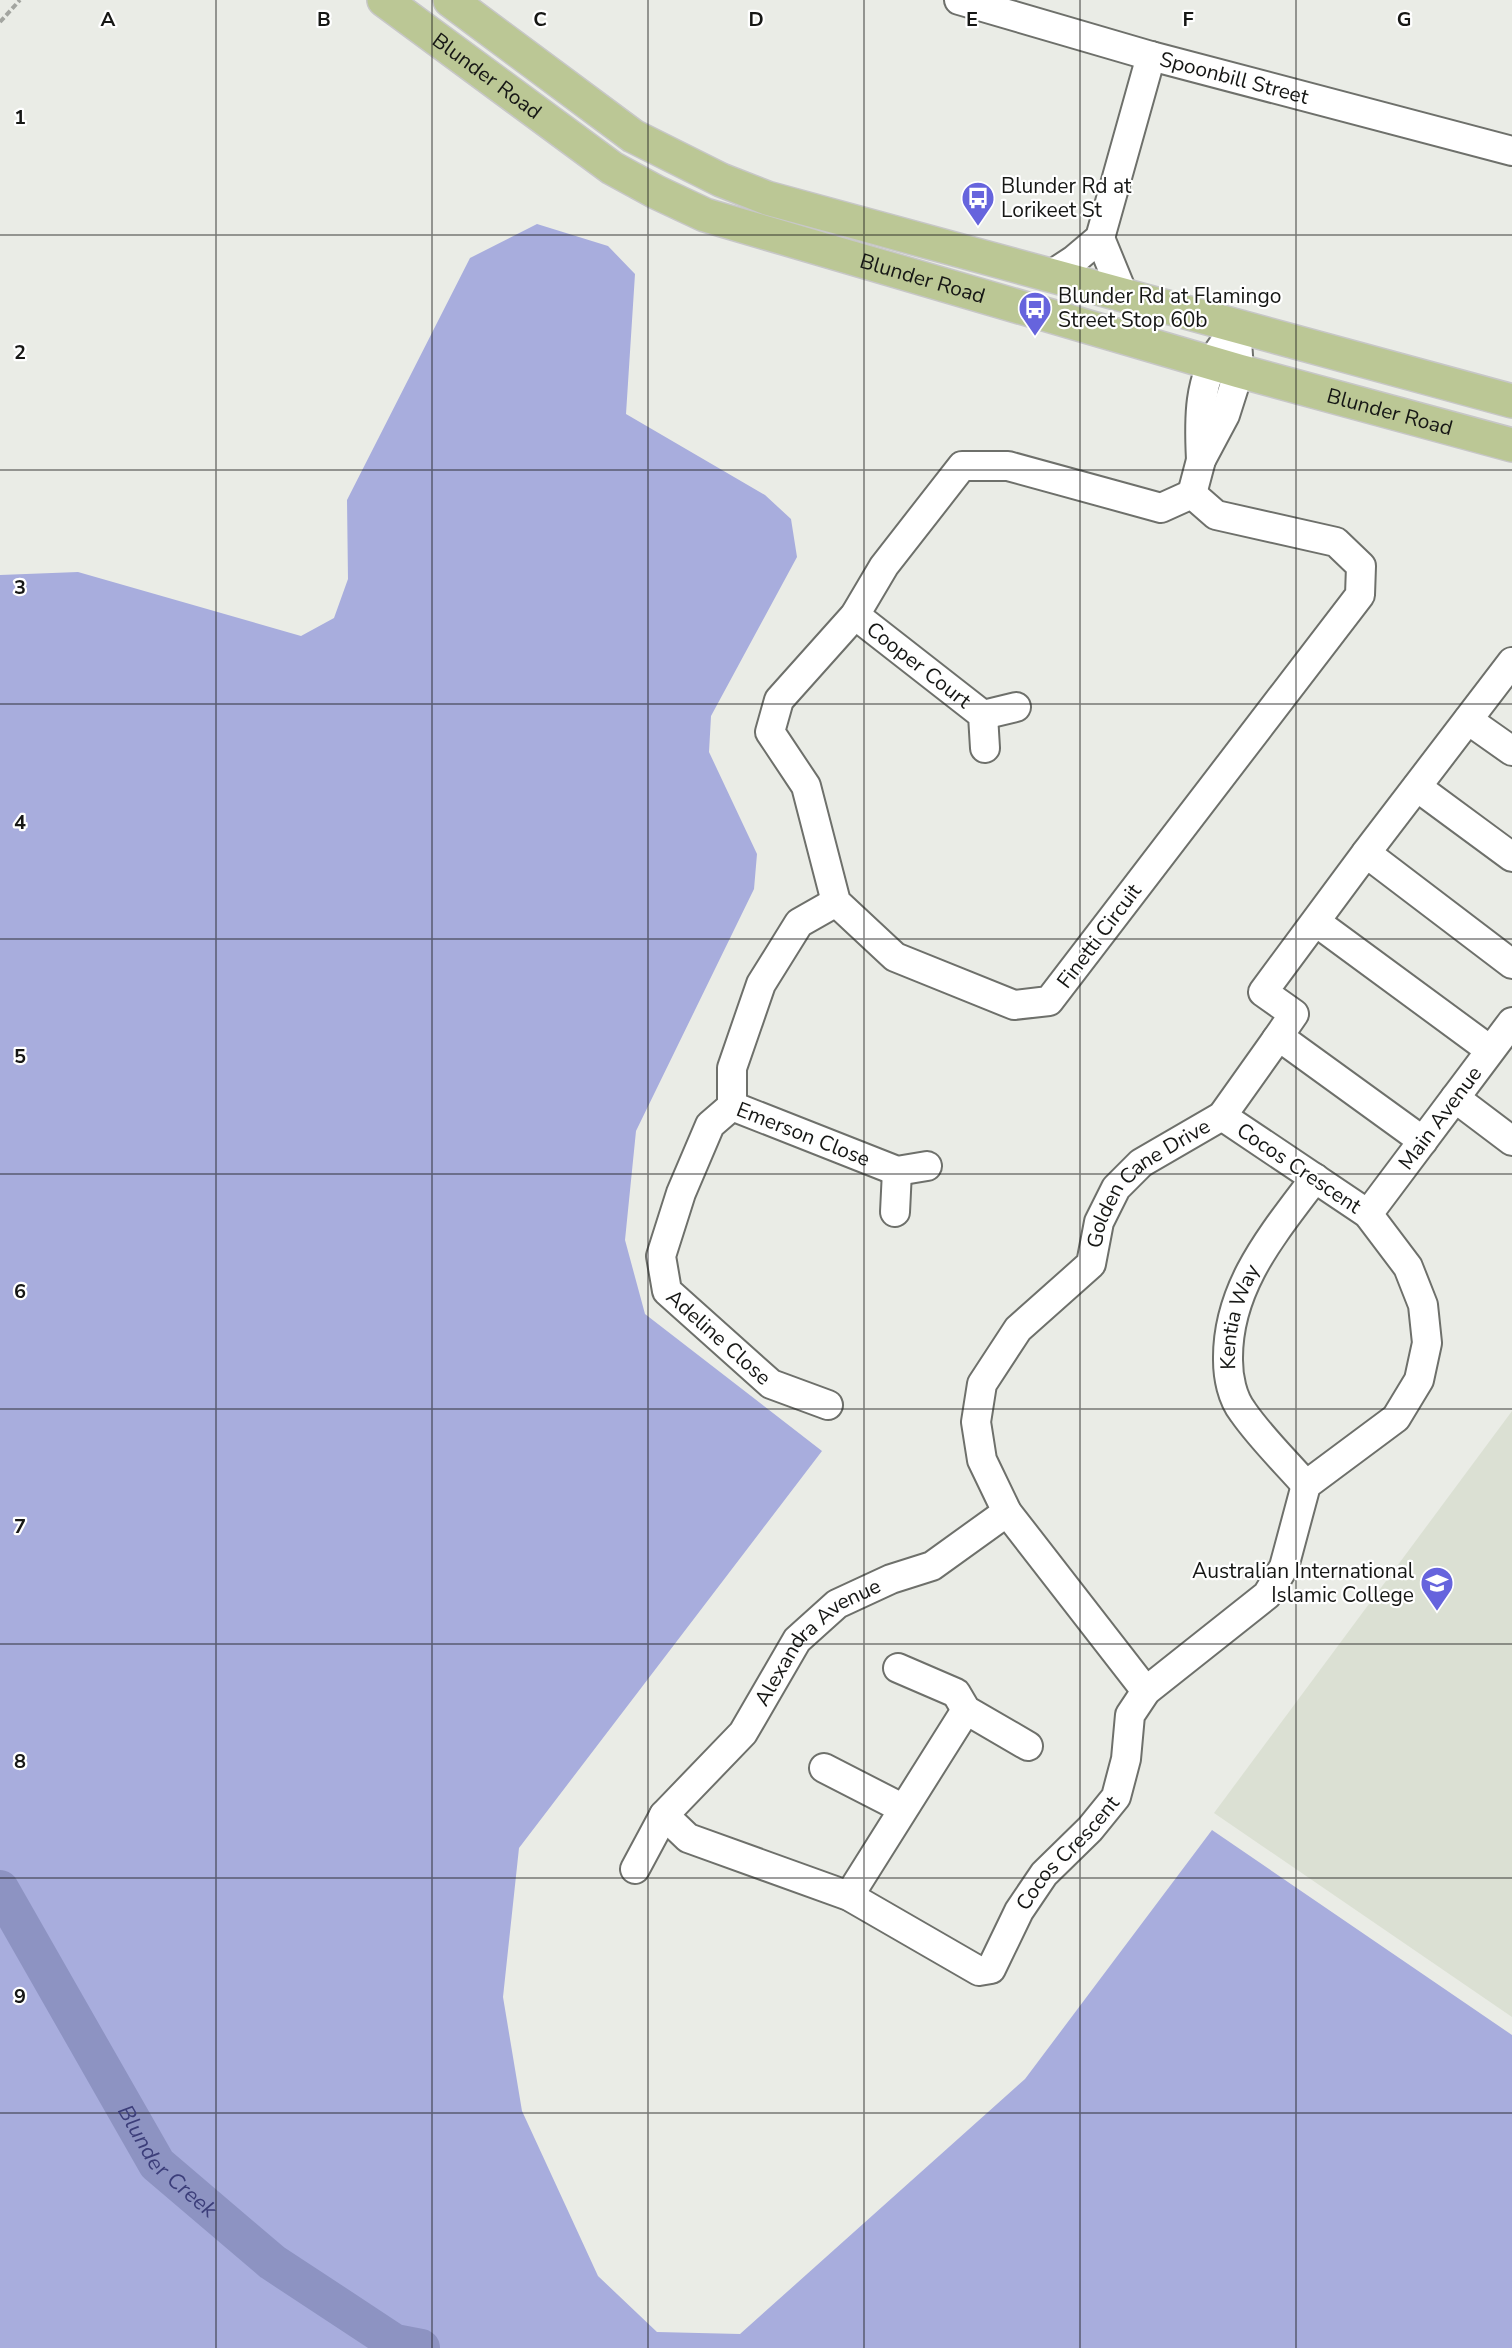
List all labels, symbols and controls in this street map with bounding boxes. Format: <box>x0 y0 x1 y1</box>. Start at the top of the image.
text: A <box>101 6 116 33</box>
text: B <box>317 6 331 33</box>
text: C <box>533 6 547 33</box>
text: D <box>748 6 764 33</box>
text: E <box>966 6 978 33</box>
text: F <box>1182 6 1194 33</box>
text: G <box>1397 6 1411 33</box>
street label: Blunder Road <box>427 26 547 126</box>
street label: Spoonbill Street <box>1157 45 1312 111</box>
text: 1 <box>14 104 26 131</box>
place label: Blunder Rd at Lorikeet St <box>1001 172 1132 224</box>
bus stop icon: Blunder Rd at Lorikeet St <box>960 180 996 227</box>
street label: Blunder Road <box>856 247 988 310</box>
place label: Blunder Rd at Flamingo Street Stop 60b <box>1058 282 1281 334</box>
bus stop icon: Blunder Rd at Flamingo Street Stop 60b <box>1017 290 1053 337</box>
text: 2 <box>14 339 26 366</box>
street label: Blunder Road <box>1324 381 1456 442</box>
text: 3 <box>14 574 26 601</box>
street label: Cooper Court <box>861 615 977 715</box>
text: 4 <box>14 809 26 836</box>
street label: Finetti Circuit <box>1050 877 1148 994</box>
text: 5 <box>14 1043 26 1070</box>
street label: Main Avenue <box>1392 1060 1488 1176</box>
street label: Emerson Close <box>733 1095 874 1173</box>
street label: Golden Cane Drive <box>1080 1112 1215 1250</box>
street label: Cocos Crescent <box>1231 1116 1367 1220</box>
street label: Kentia Way <box>1214 1259 1266 1370</box>
text: 6 <box>14 1278 26 1305</box>
street label: Adeline Close <box>660 1283 777 1392</box>
text: 7 <box>14 1513 26 1540</box>
place label: Australian International Islamic College <box>1192 1557 1415 1609</box>
school or university icon: Australian International Islamic College <box>1419 1565 1455 1612</box>
street label: Alexandra Avenue <box>748 1572 885 1711</box>
text: 8 <box>14 1748 26 1775</box>
street label: Cocos Crescent <box>1009 1789 1126 1916</box>
text: 9 <box>14 1983 26 2010</box>
water label: Blunder Creek <box>110 2099 224 2225</box>

